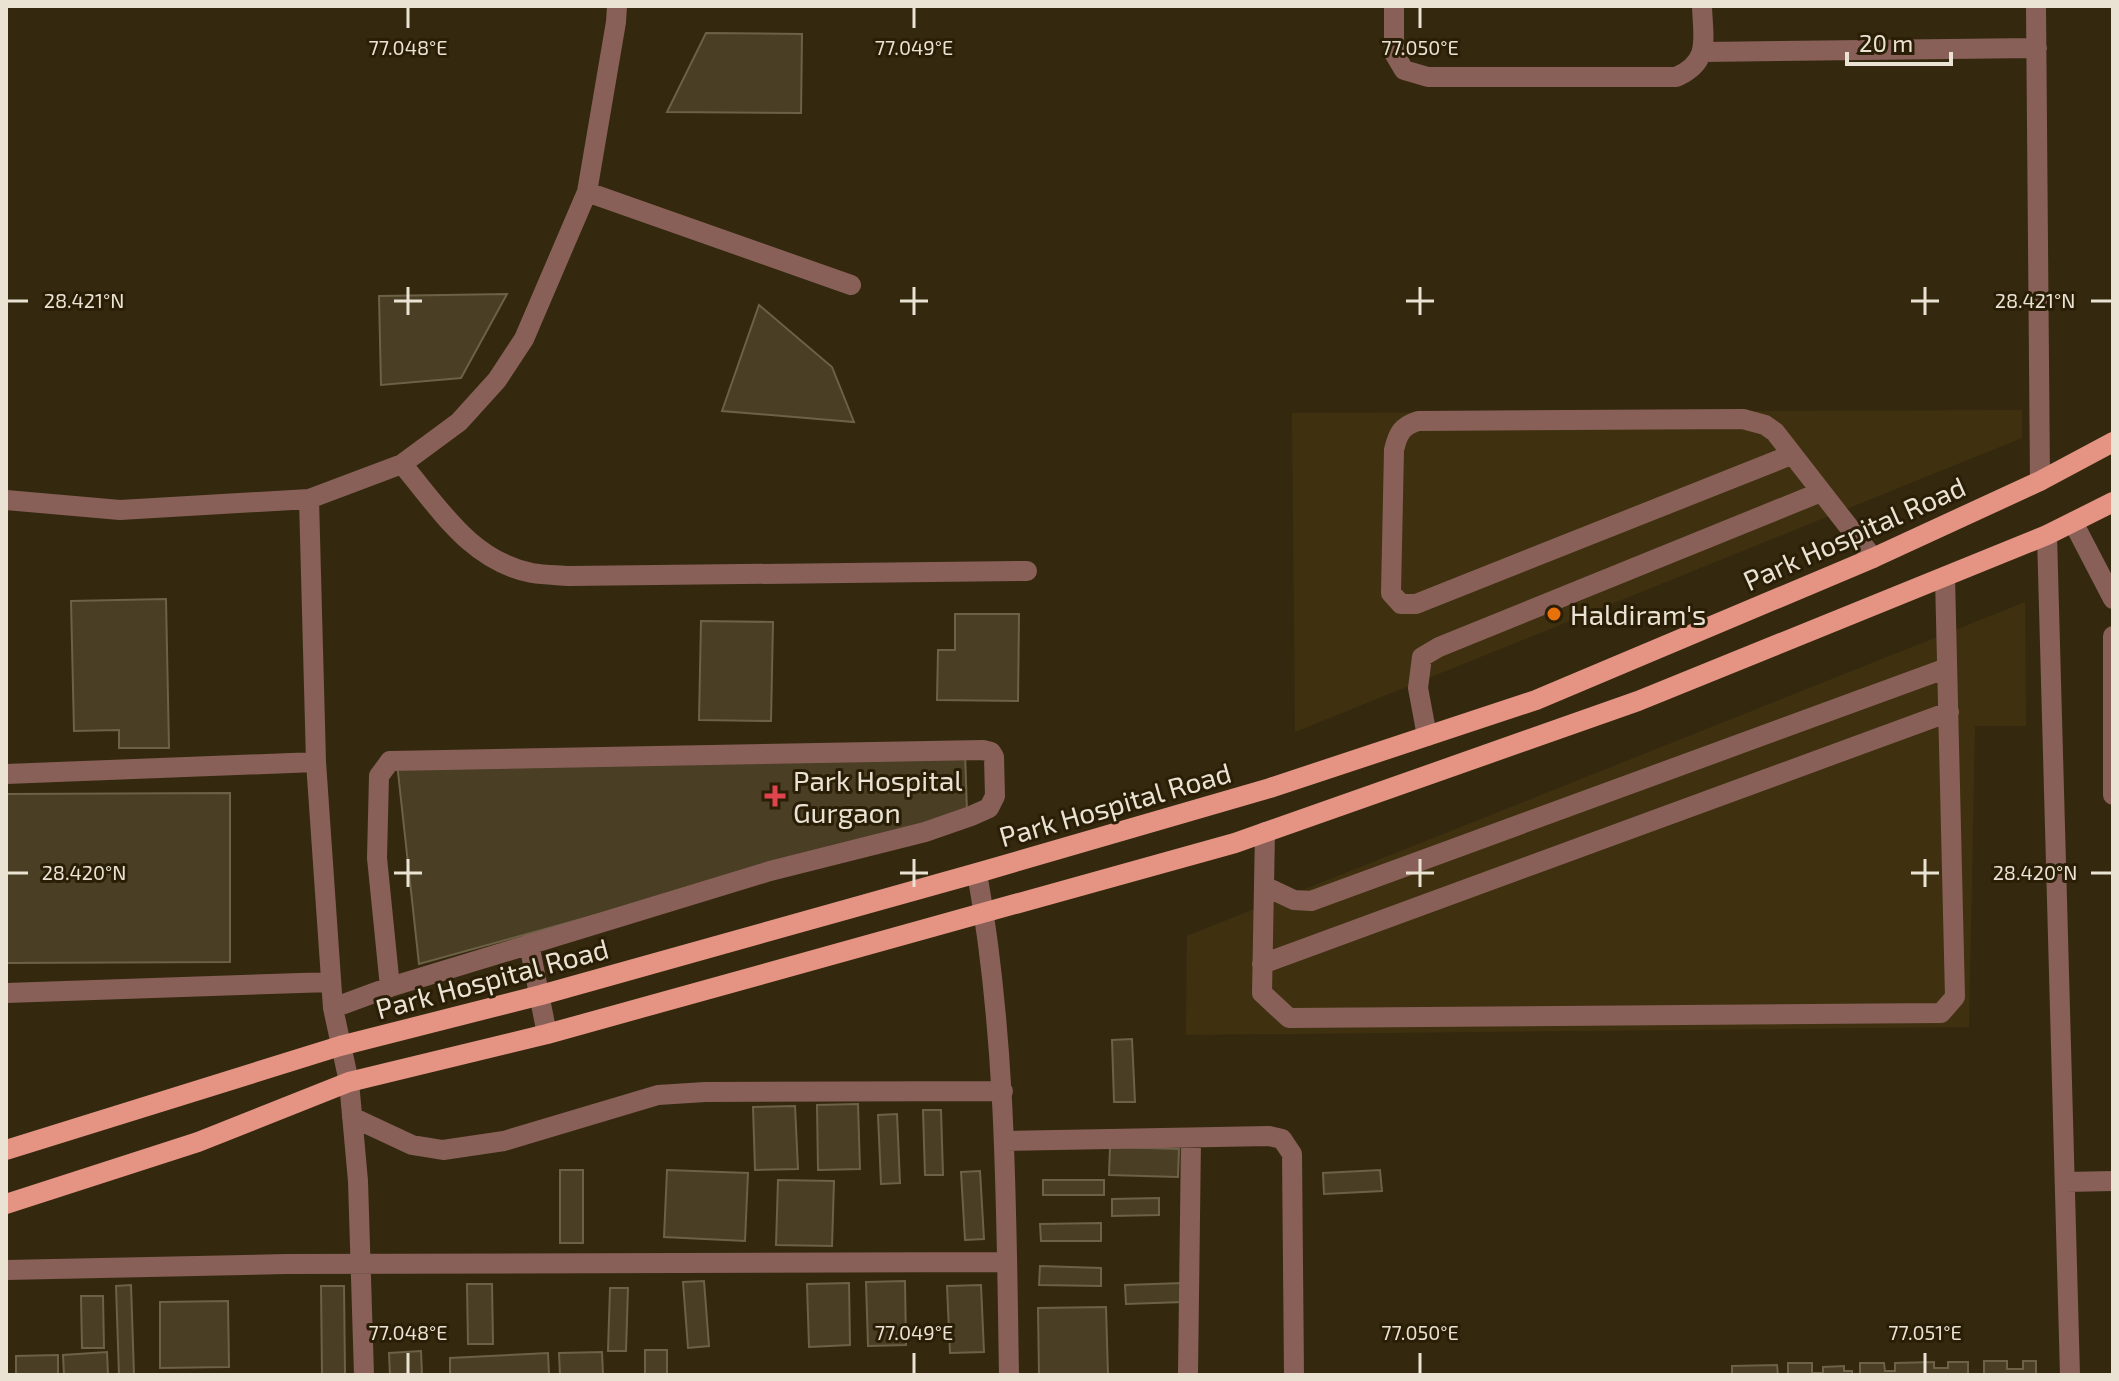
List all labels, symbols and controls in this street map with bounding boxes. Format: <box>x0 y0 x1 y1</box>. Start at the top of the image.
scale bar <box>1847 16 1951 66</box>
text: 20 m <box>1859 28 1913 57</box>
text: 77.048°E <box>368 35 448 59</box>
text: 77.049°E <box>875 35 953 59</box>
text: 77.050°E <box>1381 35 1459 59</box>
text: 28.421°N <box>44 288 124 312</box>
text: 28.421°N <box>1995 288 2075 312</box>
street label: Park Hospital Road <box>1738 469 1970 597</box>
place label: Haldiram's <box>1570 597 1706 631</box>
marker: Haldiram's <box>1545 605 1563 623</box>
street label: Park Hospital Road <box>995 755 1235 853</box>
place label: Park Hospital Gurgaon <box>793 763 963 829</box>
marker: Park Hospital Gurgaon <box>764 785 786 807</box>
text: 28.420°N <box>42 860 126 884</box>
text: 28.420°N <box>1993 860 2077 884</box>
street label: Park Hospital Road <box>372 931 612 1025</box>
text: 77.048°E <box>368 1320 448 1344</box>
text: 77.049°E <box>875 1320 953 1344</box>
text: 77.050°E <box>1381 1320 1459 1344</box>
text: 77.051°E <box>1888 1320 1962 1344</box>

